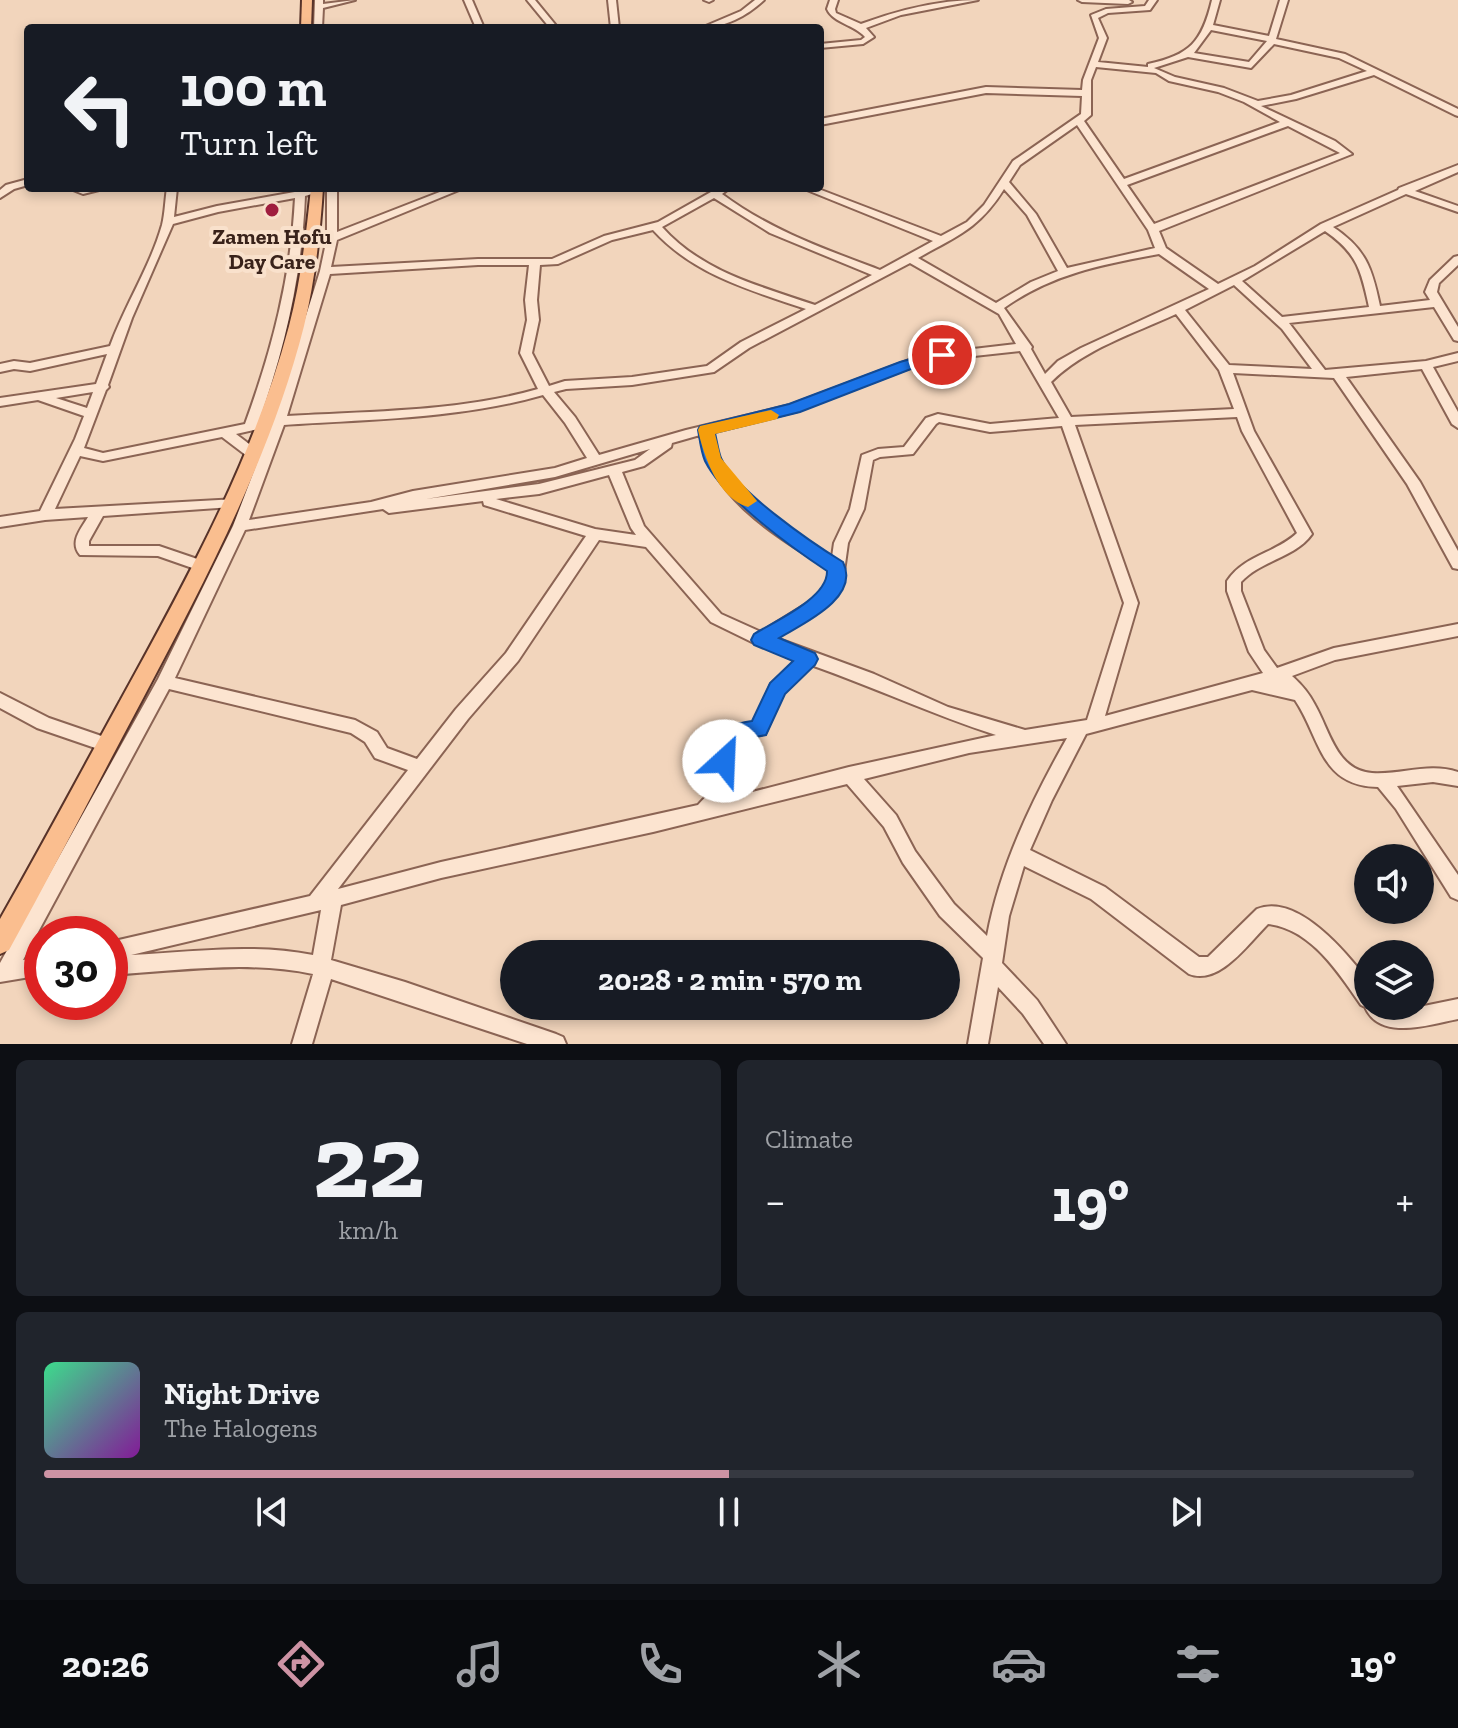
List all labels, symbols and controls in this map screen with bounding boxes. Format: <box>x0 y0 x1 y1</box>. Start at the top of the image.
text: 100 m <box>180 53 327 120</box>
icon: left <box>48 56 152 160</box>
text: Turn left <box>180 121 318 164</box>
marker: Zamen Hofu Day Care <box>263 201 281 219</box>
place label: Zamen Hofu Day Care <box>212 223 332 275</box>
pin <box>908 321 976 389</box>
icon: arrive <box>920 333 964 377</box>
position arrow <box>682 719 766 803</box>
map controls <box>1354 844 1434 1020</box>
button: sound <box>1354 844 1434 924</box>
speed limit sign: 30 <box>24 916 128 1020</box>
button: layers <box>1354 940 1434 1020</box>
text: 20:28 · 2 min · 570 m <box>598 962 862 998</box>
text: 22 <box>313 1099 424 1224</box>
text: Climate <box>765 1123 853 1155</box>
text: 19° <box>1052 1164 1129 1236</box>
text: − <box>765 1174 786 1227</box>
text: + <box>1395 1174 1414 1227</box>
text: km/h <box>339 1214 398 1246</box>
text: Night Drive <box>164 1376 320 1412</box>
text: The Halogens <box>164 1412 318 1444</box>
icon: previous <box>250 1490 294 1534</box>
icon: pause <box>707 1490 751 1534</box>
icon: next <box>1164 1490 1208 1534</box>
icon: directions <box>273 1636 329 1692</box>
icon: music <box>452 1636 508 1692</box>
icon: phone <box>632 1636 688 1692</box>
icon: climate <box>811 1636 867 1692</box>
icon: car <box>991 1636 1047 1692</box>
icon: filters <box>1170 1636 1226 1692</box>
text: 20:26 <box>62 1643 149 1686</box>
text: 19° <box>1350 1643 1396 1686</box>

